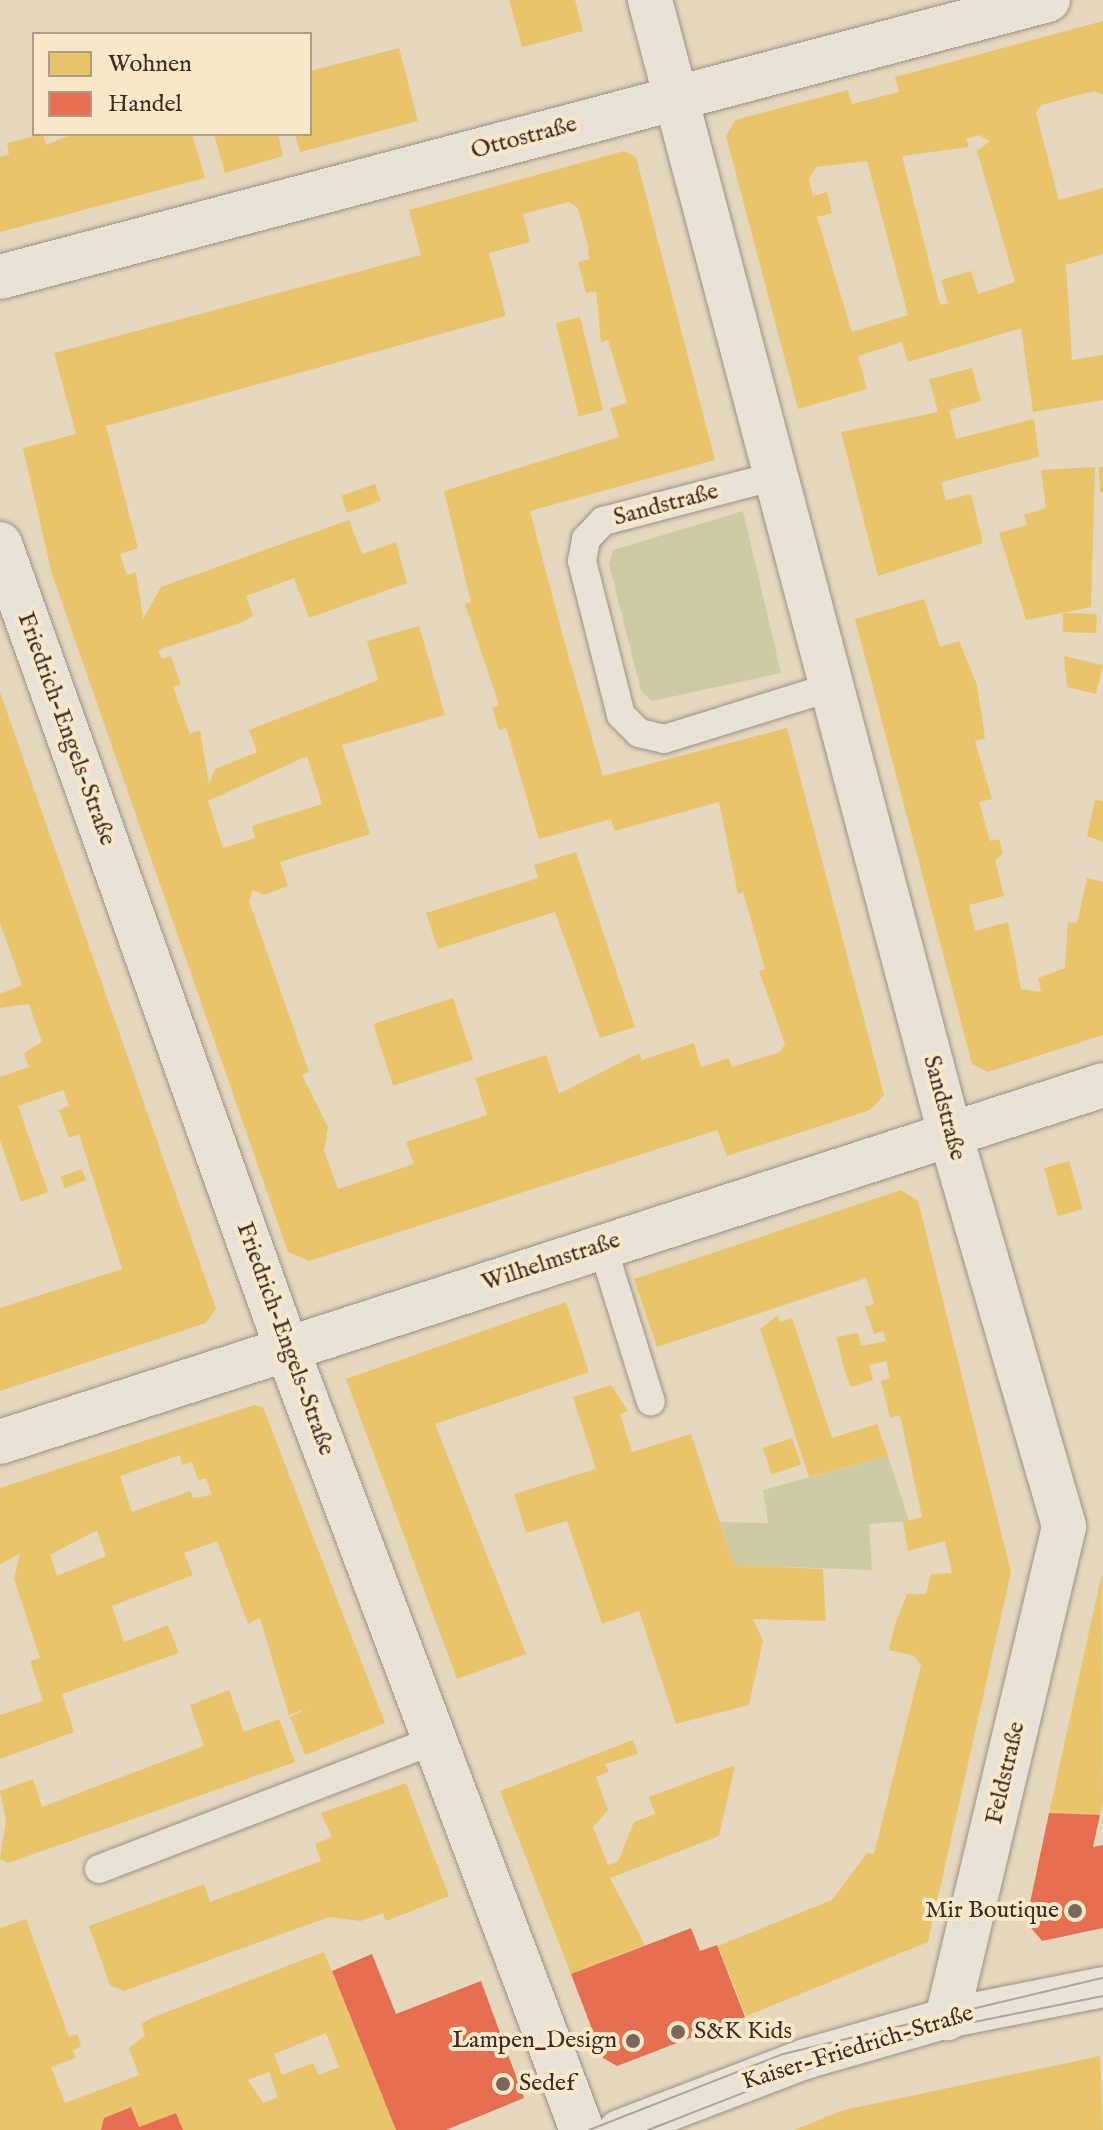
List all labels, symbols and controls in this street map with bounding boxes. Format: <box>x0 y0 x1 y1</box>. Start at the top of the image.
legend <box>32 32 312 136</box>
text: Wohnen <box>108 49 192 80</box>
text: Handel <box>108 89 182 120</box>
street label: Ottostraße <box>468 110 580 166</box>
street label: Sandstraße <box>610 477 722 533</box>
street label: Friedrich-Engels-Straße <box>10 609 122 849</box>
street label: Sandstraße <box>916 1052 972 1164</box>
street label: Friedrich-Engels-Straße <box>229 1219 341 1459</box>
street label: Wilhelmstraße <box>478 1226 624 1298</box>
street label: Feldstraße <box>980 1719 1032 1827</box>
place label: Mir Boutique <box>925 1897 1059 1925</box>
marker: Mir Boutique <box>1066 1902 1084 1920</box>
street label: Kaiser-Friedrich-Straße <box>739 1999 977 2097</box>
place label: S&K Kids <box>694 2018 792 2046</box>
marker: S&K Kids <box>669 2023 687 2041</box>
place label: Lampen_Design <box>452 2027 617 2055</box>
marker: Lampen_Design <box>624 2032 642 2050</box>
place label: Sedef <box>519 2070 575 2098</box>
marker: Sedef <box>494 2075 512 2093</box>

